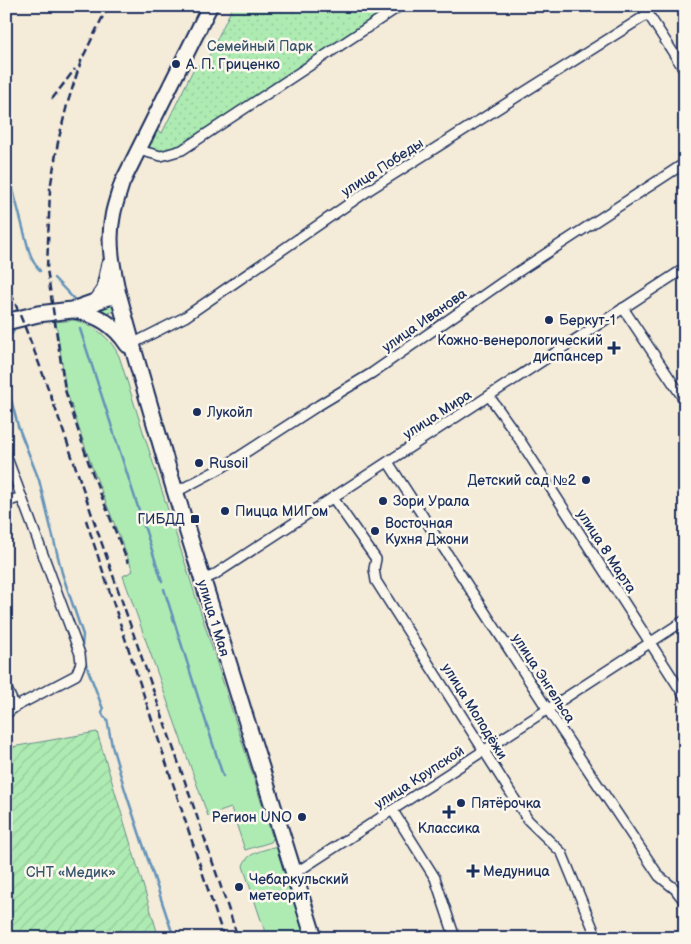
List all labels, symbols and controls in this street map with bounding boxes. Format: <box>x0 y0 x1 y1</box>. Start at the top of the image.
park label: Семейный Парк <box>207 38 314 55</box>
place label: А. П. Гриценко <box>185 56 280 73</box>
marker: А. П. Гриценко <box>170 58 182 70</box>
street label: улица Победы <box>338 135 426 200</box>
street label: улица Иванова <box>379 285 470 356</box>
place label: Беркут-1 <box>559 312 615 329</box>
marker: Беркут-1 <box>543 314 555 326</box>
place label: Кожно-венерологический диспансер <box>437 332 603 365</box>
marker: Кожно-венерологический диспансер <box>607 341 621 355</box>
street label: улица Мира <box>400 386 475 443</box>
place label: Лукойл <box>206 404 253 421</box>
marker: Лукойл <box>191 406 203 418</box>
place label: Rusoil <box>209 455 248 472</box>
marker: Rusoil <box>193 457 205 469</box>
place label: Детский сад №2 <box>467 472 577 489</box>
marker: Детский сад №2 <box>580 474 592 486</box>
place label: Зори Урала <box>393 493 470 510</box>
marker: Зори Урала <box>377 495 389 507</box>
place label: Пицца МИГом <box>235 503 328 520</box>
marker: Пицца МИГом <box>219 505 231 517</box>
street label: улица 8 Марта <box>573 506 640 597</box>
place label: ГИБДД <box>137 511 185 528</box>
marker: ГИБДД <box>189 513 201 525</box>
place label: Восточная Кухня Джони <box>385 515 469 548</box>
marker: Восточная Кухня Джони <box>369 525 381 537</box>
street label: улица 1 Мая <box>194 578 233 659</box>
street label: улица Энгельса <box>508 630 579 727</box>
street label: улица Молодёжи <box>438 660 511 762</box>
street label: улица Крупской <box>371 742 467 813</box>
place label: Пятёрочка <box>471 795 542 812</box>
marker: Пятёрочка <box>455 797 467 809</box>
marker: Классика <box>443 806 455 818</box>
place label: Регион UNO <box>212 809 292 826</box>
marker: Регион UNO <box>296 811 308 823</box>
place label: Классика <box>418 820 481 837</box>
place label: Медуница <box>483 863 550 880</box>
park label: СНТ «Медик» <box>26 864 116 881</box>
marker: Медуница <box>467 865 479 877</box>
place label: Чебаркульский метеорит <box>249 871 349 904</box>
marker: Чебаркульский метеорит <box>233 881 245 893</box>

